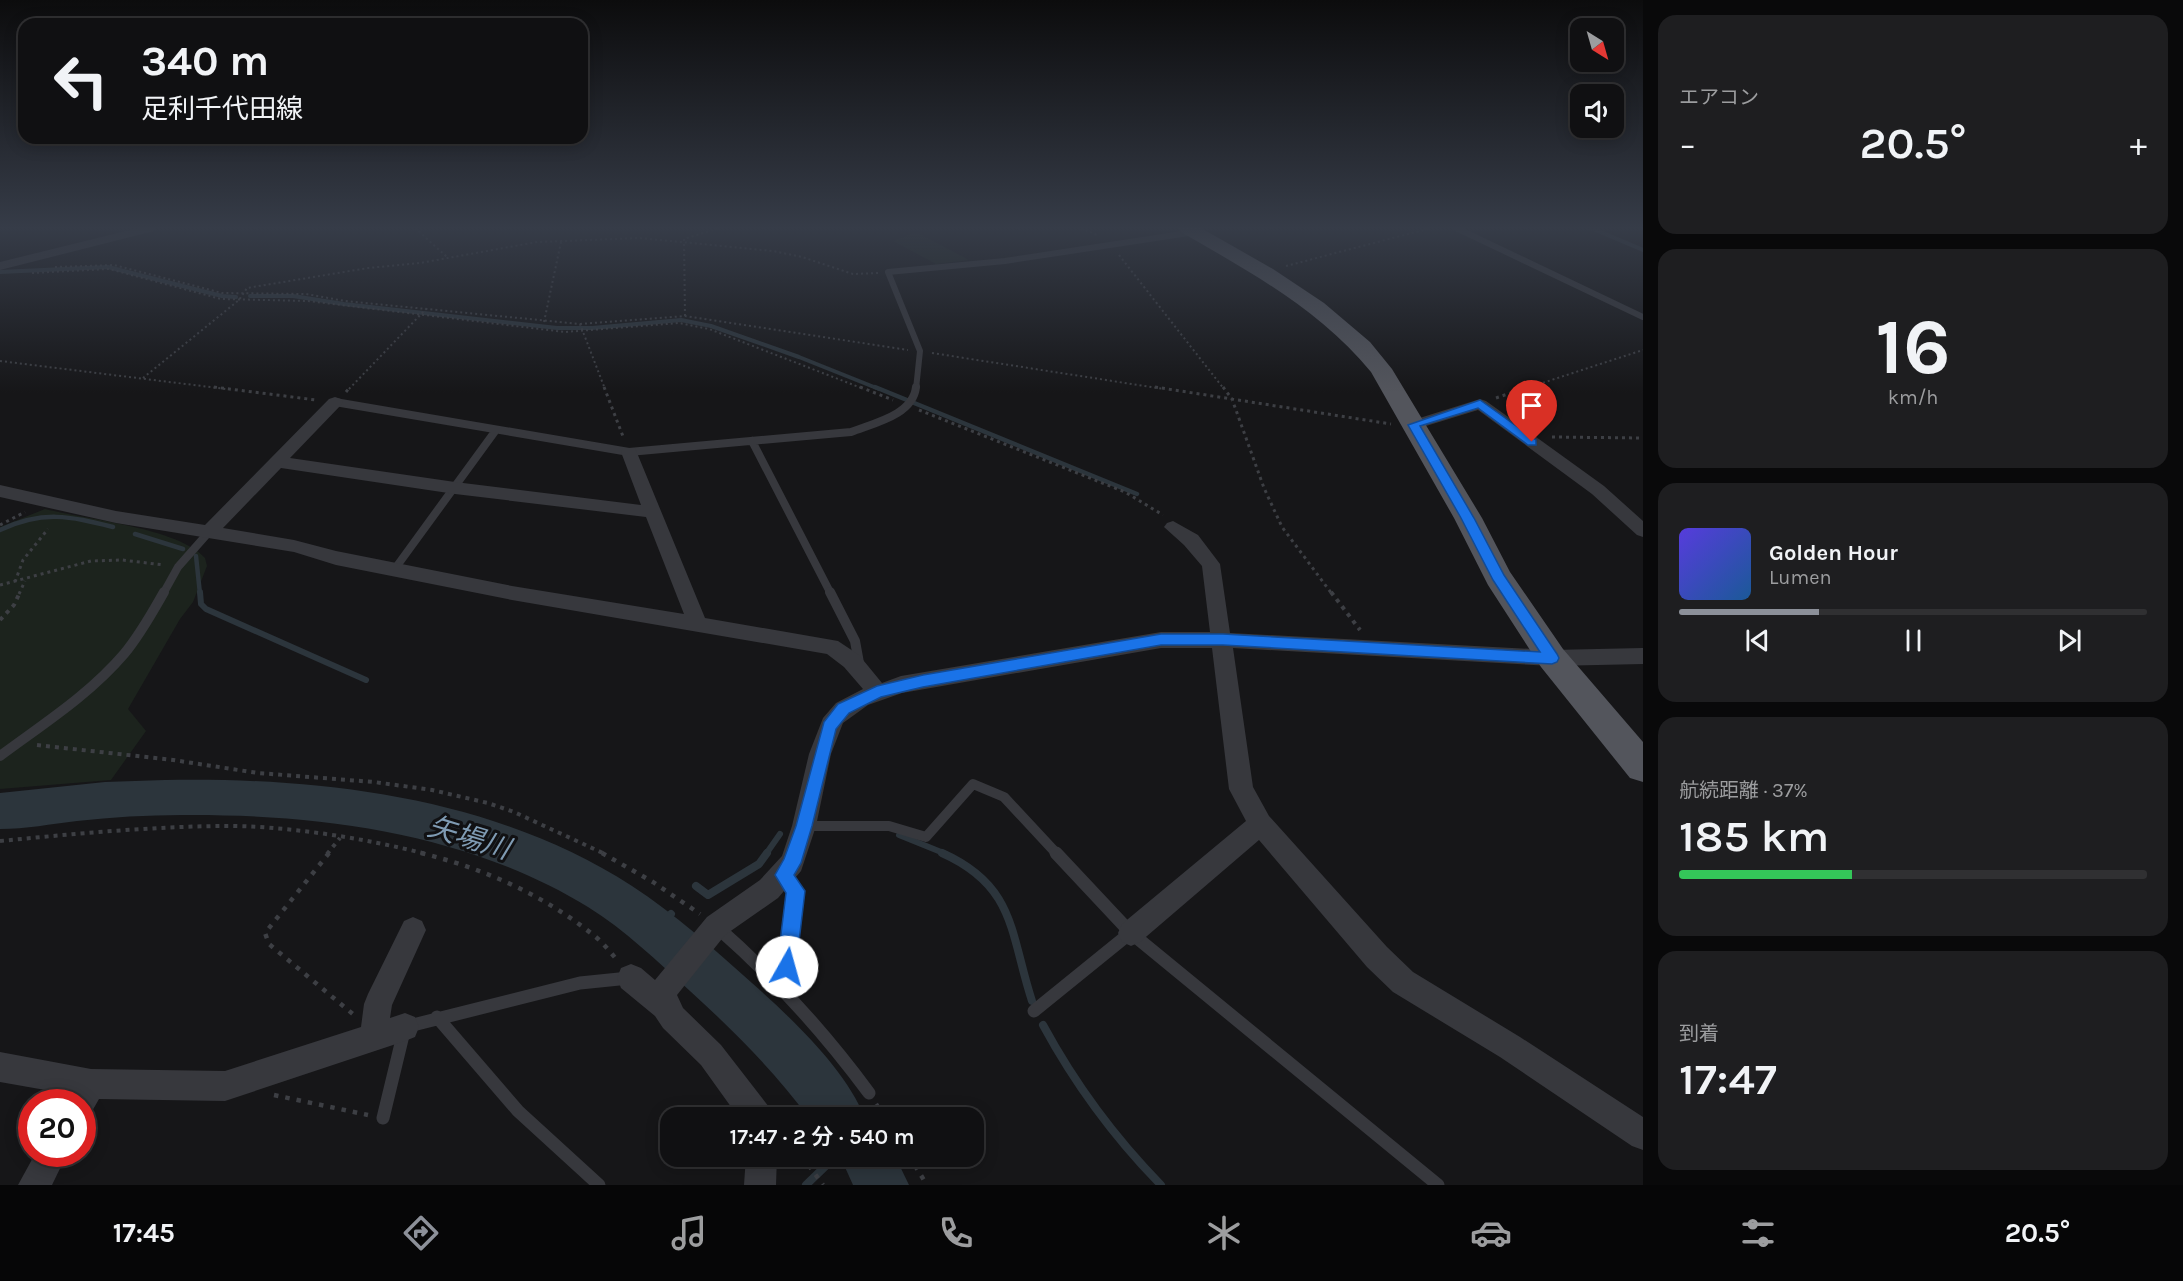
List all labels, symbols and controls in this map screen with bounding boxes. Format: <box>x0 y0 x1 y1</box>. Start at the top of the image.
north arrow <box>1570 18 1624 72</box>
map controls <box>1570 18 1624 138</box>
text: 340 m <box>141 36 269 86</box>
icon: left <box>42 42 120 120</box>
button: sound <box>1570 84 1624 138</box>
text: エアコン <box>1679 86 1759 109</box>
text: 足利千代田線 <box>141 93 303 125</box>
text: 20.5° <box>1860 117 1966 169</box>
text: − <box>1679 125 1696 163</box>
text: + <box>2130 125 2147 163</box>
text: 16 <box>1875 301 1951 393</box>
pin <box>1506 380 1557 442</box>
text: km/h <box>1888 386 1938 409</box>
icon: arrive <box>1515 389 1548 422</box>
text: Golden Hour <box>1769 540 1898 566</box>
text: Lumen <box>1769 566 1832 589</box>
icon: previous <box>1741 624 1774 657</box>
icon: pause <box>1897 624 1930 657</box>
icon: next <box>2053 624 2086 657</box>
text: 航続距離 · 37% <box>1679 779 1808 802</box>
water label: 矢場川 <box>424 809 517 866</box>
text: 185 km <box>1679 810 1829 862</box>
position arrow <box>755 935 819 999</box>
text: 到着 <box>1679 1022 1719 1045</box>
text: 17:47 <box>1679 1053 1777 1105</box>
speed limit sign: 20 <box>18 1089 96 1167</box>
text: 17:47 · 2 分 · 540 m <box>730 1124 914 1150</box>
icon: directions <box>400 1212 442 1254</box>
icon: music <box>668 1212 710 1254</box>
icon: phone <box>935 1212 977 1254</box>
icon: climate <box>1203 1212 1245 1254</box>
icon: car <box>1470 1212 1512 1254</box>
icon: filters <box>1737 1212 1779 1254</box>
text: 17:45 <box>113 1217 175 1249</box>
text: 20.5° <box>2005 1217 2070 1249</box>

